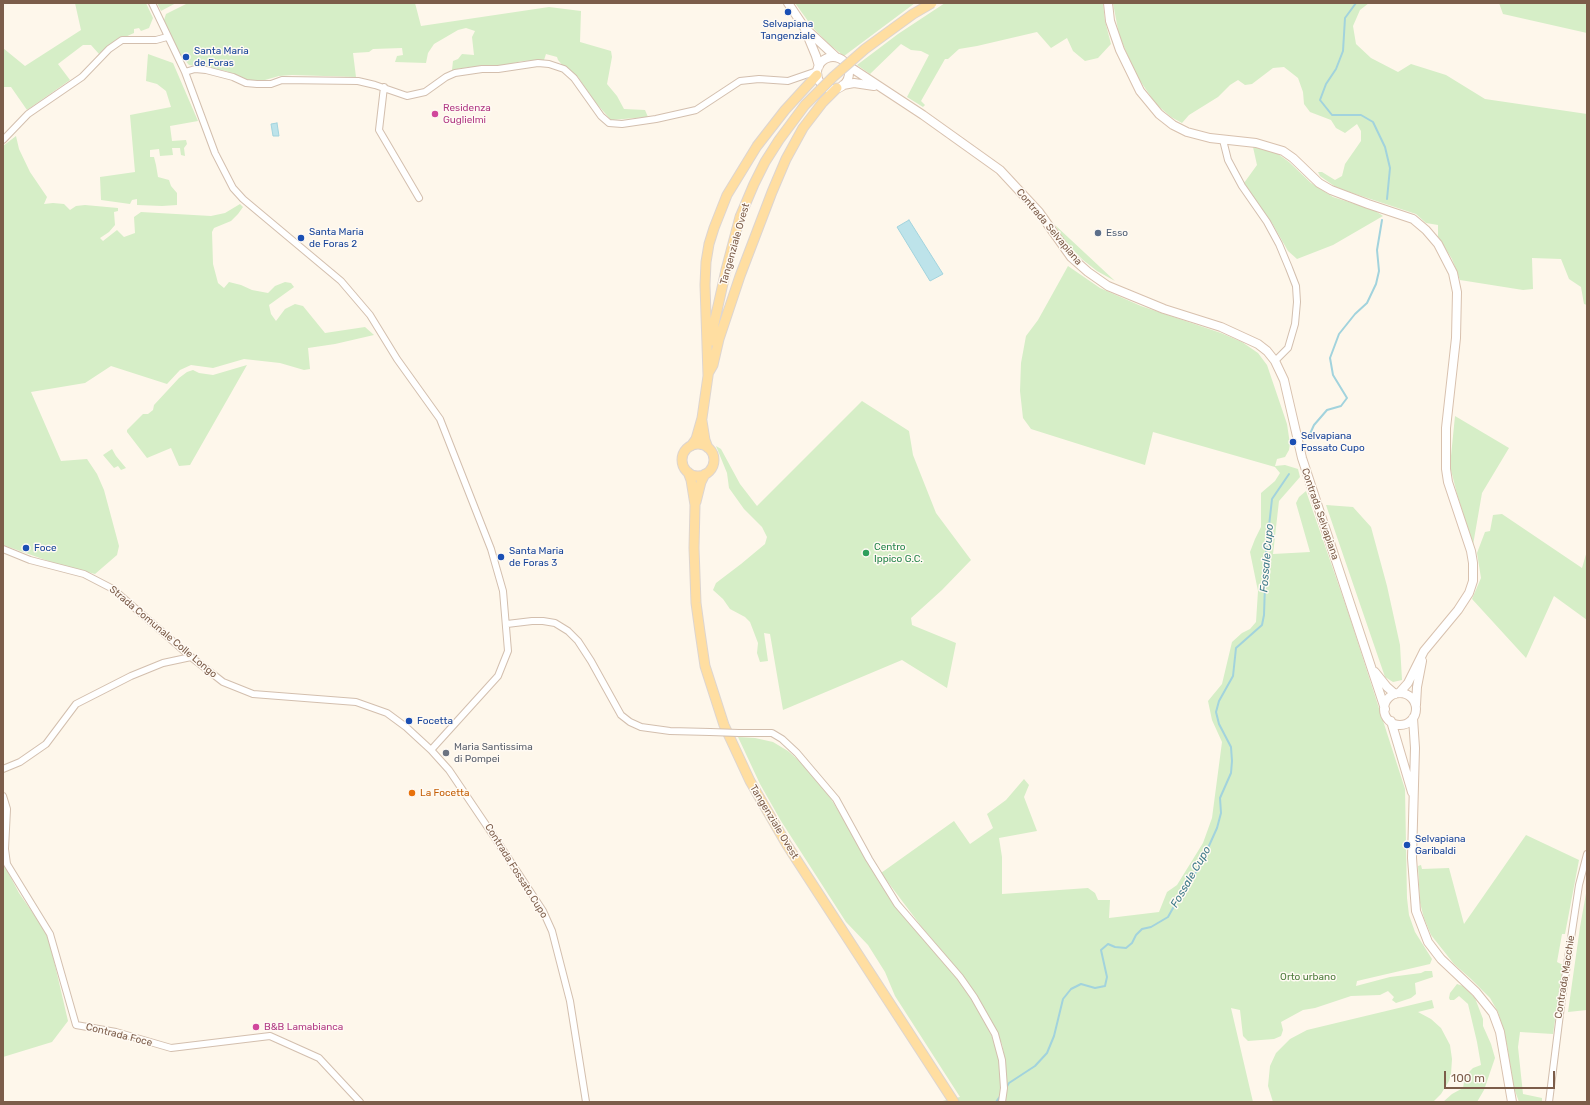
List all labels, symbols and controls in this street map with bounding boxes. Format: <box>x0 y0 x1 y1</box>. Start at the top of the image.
marker: Selvapiana Tangenziale <box>783 7 793 17</box>
place label: Selvapiana Tangenziale <box>760 18 816 42</box>
place label: Santa Maria de Foras <box>194 45 249 68</box>
marker: Santa Maria de Foras <box>181 52 191 62</box>
place label: Residenza Guglielmi <box>443 102 491 126</box>
marker: Residenza Guglielmi <box>430 109 440 119</box>
street label: Contrada Selvapiana <box>1014 186 1084 268</box>
street label: Tangenziale Ovest <box>718 202 752 286</box>
place label: Santa Maria de Foras 2 <box>309 226 364 250</box>
place label: Esso <box>1106 227 1128 239</box>
marker: Esso <box>1093 228 1103 238</box>
marker: Santa Maria de Foras 2 <box>296 233 306 243</box>
place label: Selvapiana Fossato Cupo <box>1301 430 1365 454</box>
marker: Selvapiana Fossato Cupo <box>1288 437 1298 447</box>
street label: Contrada Selvapiana <box>1299 467 1341 561</box>
water label: Fossale Cupo <box>1257 523 1277 593</box>
place label: Centro Ippico G.C. <box>874 541 923 564</box>
place label: Foce <box>34 542 57 554</box>
marker: Foce <box>21 543 31 553</box>
place label: Santa Maria de Foras 3 <box>509 545 564 568</box>
marker: Centro Ippico G.C. <box>861 548 871 558</box>
marker: Santa Maria de Foras 3 <box>496 552 506 562</box>
street label: Strada Comunale Colle Longo <box>107 583 219 681</box>
place label: Focetta <box>417 715 453 727</box>
marker: Focetta <box>404 716 414 726</box>
place label: Maria Santissima di Pompei <box>454 741 533 764</box>
marker: Maria Santissima di Pompei <box>441 748 451 758</box>
street label: Tangenziale Ovest <box>747 783 801 861</box>
place label: La Focetta <box>420 787 469 799</box>
marker: La Focetta <box>407 788 417 798</box>
street label: Contrada Fossato Cupo <box>482 822 550 920</box>
place label: Selvapiana Garibaldi <box>1415 833 1466 856</box>
marker: Selvapiana Garibaldi <box>1402 840 1412 850</box>
water label: Fossale Cupo <box>1168 844 1214 910</box>
street label: Contrada Macchie <box>1552 935 1578 1019</box>
park label: Orto urbano <box>1280 971 1336 983</box>
street label: Contrada Foce <box>85 1021 153 1049</box>
place label: B&B Lamabianca <box>264 1021 343 1033</box>
marker: B&B Lamabianca <box>251 1022 261 1032</box>
scale bar <box>1446 1063 1557 1089</box>
text: 100 m <box>1451 1071 1485 1085</box>

